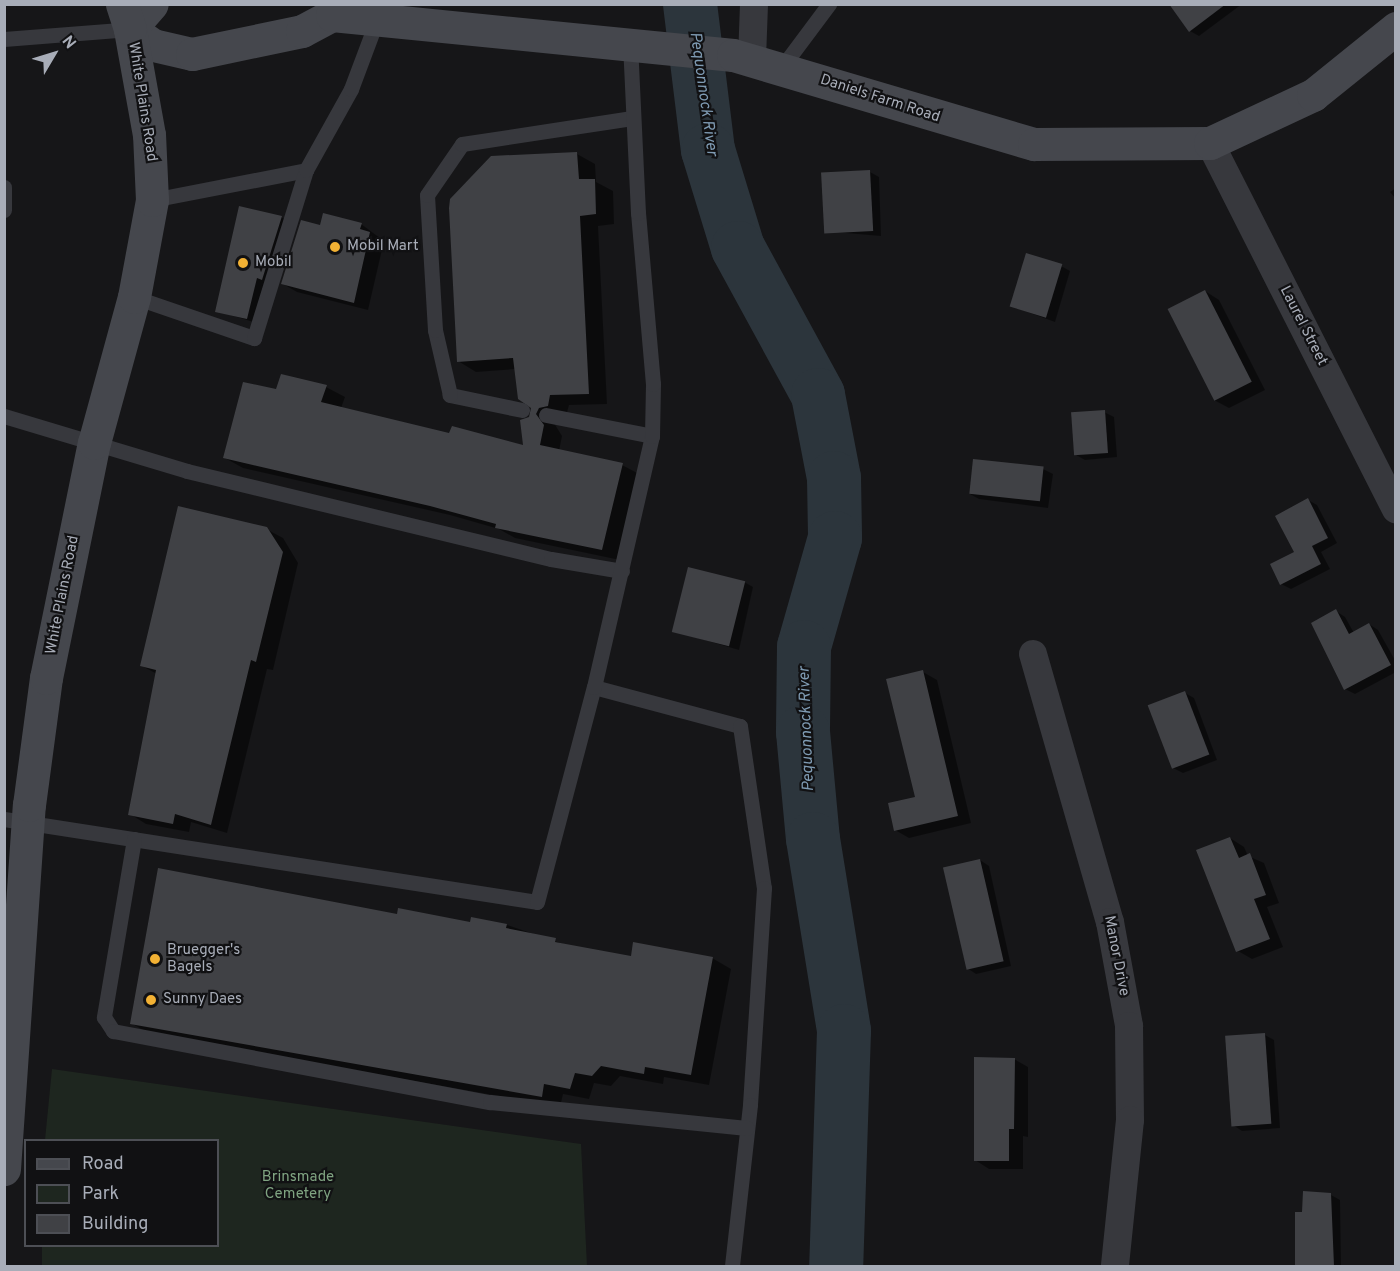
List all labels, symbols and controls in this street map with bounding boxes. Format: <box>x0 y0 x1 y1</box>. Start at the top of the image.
north arrow <box>24 24 84 84</box>
water label: Pequonnock River <box>685 31 721 157</box>
text: N <box>57 32 80 54</box>
street label: White Plains Road <box>124 41 160 163</box>
street label: Daniels Farm Road <box>818 71 942 127</box>
place label: Mobil Mart <box>347 238 419 256</box>
marker: Mobil Mart <box>328 240 342 254</box>
place label: Mobil <box>255 254 292 272</box>
marker: Mobil <box>236 256 250 270</box>
street label: Laurel Street <box>1275 283 1331 369</box>
street label: White Plains Road <box>43 534 83 656</box>
water label: Pequonnock River <box>795 666 819 792</box>
street label: Manor Drive <box>1099 914 1133 998</box>
place label: Bruegger's Bagels <box>167 941 240 976</box>
marker: Bruegger's Bagels <box>148 952 162 966</box>
place label: Sunny Daes <box>163 991 242 1009</box>
marker: Sunny Daes <box>144 993 158 1007</box>
legend <box>24 1139 219 1247</box>
text: Road <box>82 1153 124 1176</box>
park label: Brinsmade Cemetery <box>262 1168 334 1203</box>
text: Park <box>82 1183 119 1206</box>
text: Building <box>82 1213 148 1236</box>

